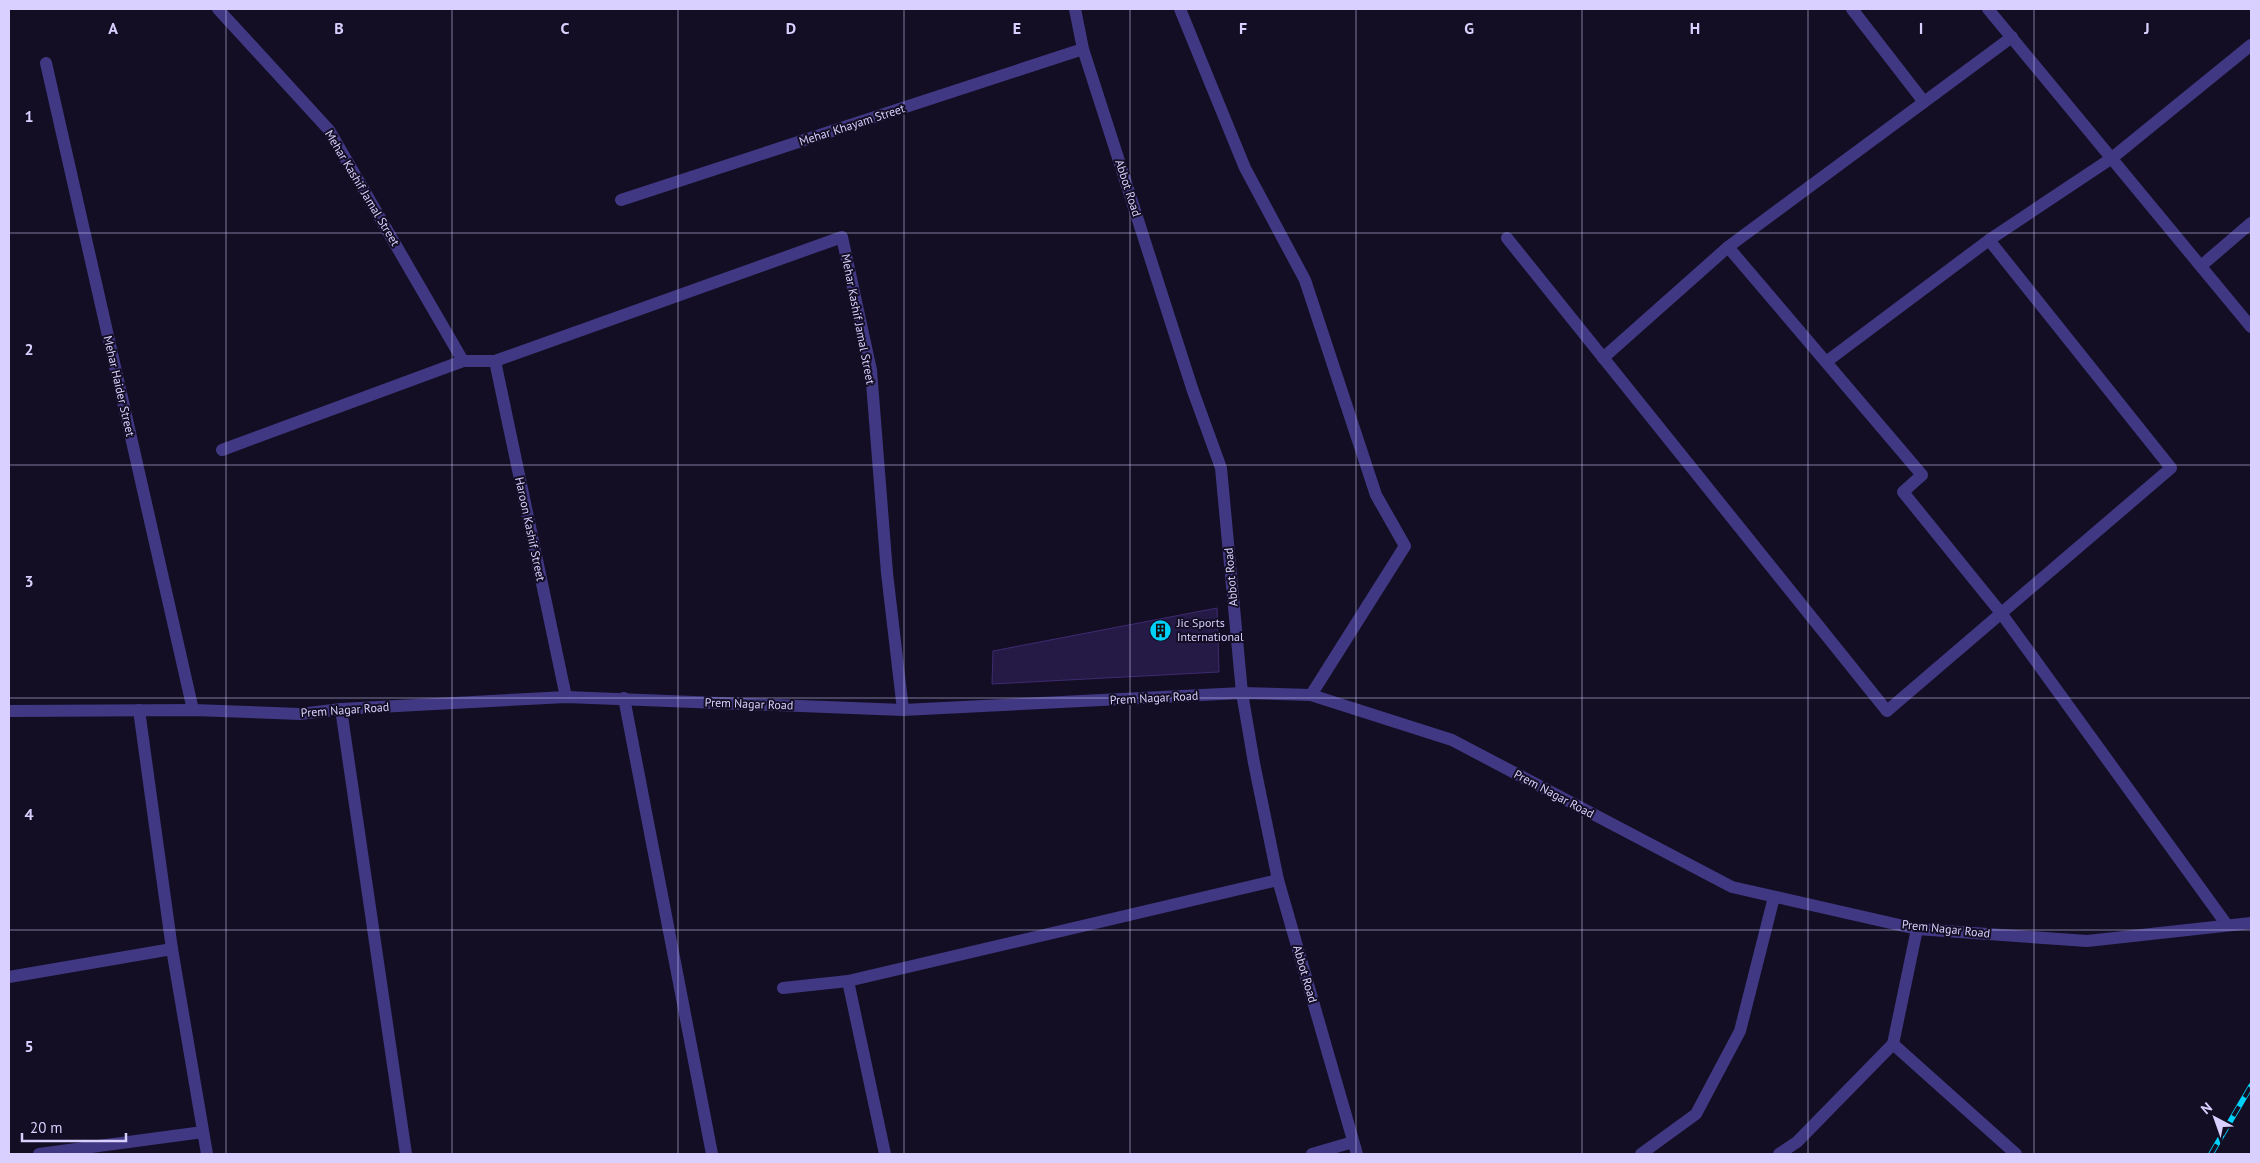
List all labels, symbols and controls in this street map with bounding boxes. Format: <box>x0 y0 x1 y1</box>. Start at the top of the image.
text: A <box>108 18 118 38</box>
text: B <box>334 18 344 38</box>
text: C <box>561 18 570 38</box>
text: D <box>786 18 796 38</box>
text: E <box>1013 18 1021 38</box>
text: F <box>1239 18 1247 38</box>
text: G <box>1464 18 1474 38</box>
text: H <box>1690 18 1700 38</box>
text: I <box>1919 18 1923 38</box>
text: J <box>2143 18 2150 38</box>
street label: Mehar Khayam Street <box>797 100 907 149</box>
text: 1 <box>24 106 34 126</box>
street label: Mehar Kashif Jamal Street <box>322 127 403 248</box>
street label: Abbot Road <box>1112 157 1145 218</box>
street label: Mehar Kashif Jamal Street <box>838 252 879 385</box>
street label: Mehar Haider Street <box>101 334 138 438</box>
text: 2 <box>24 339 34 359</box>
street label: Haroon Kashif Street <box>512 475 549 582</box>
street label: Abbot Road <box>1220 547 1241 607</box>
text: 3 <box>24 571 34 591</box>
place label: Jic Sports International <box>1176 615 1244 644</box>
building icon: Jic Sports International <box>1149 618 1173 642</box>
street label: Prem Nagar Road <box>1109 688 1199 707</box>
street label: Prem Nagar Road <box>705 694 794 713</box>
street label: Prem Nagar Road <box>300 699 390 720</box>
street label: Prem Nagar Road <box>1512 766 1597 821</box>
text: 4 <box>24 804 34 824</box>
street label: Prem Nagar Road <box>1901 916 1991 941</box>
street label: Abbot Road <box>1290 943 1321 1004</box>
text: 5 <box>24 1036 34 1056</box>
north arrow <box>2190 1093 2240 1143</box>
text: N <box>2197 1098 2216 1118</box>
scale bar <box>22 1110 126 1142</box>
text: 20 m <box>30 1118 63 1137</box>

